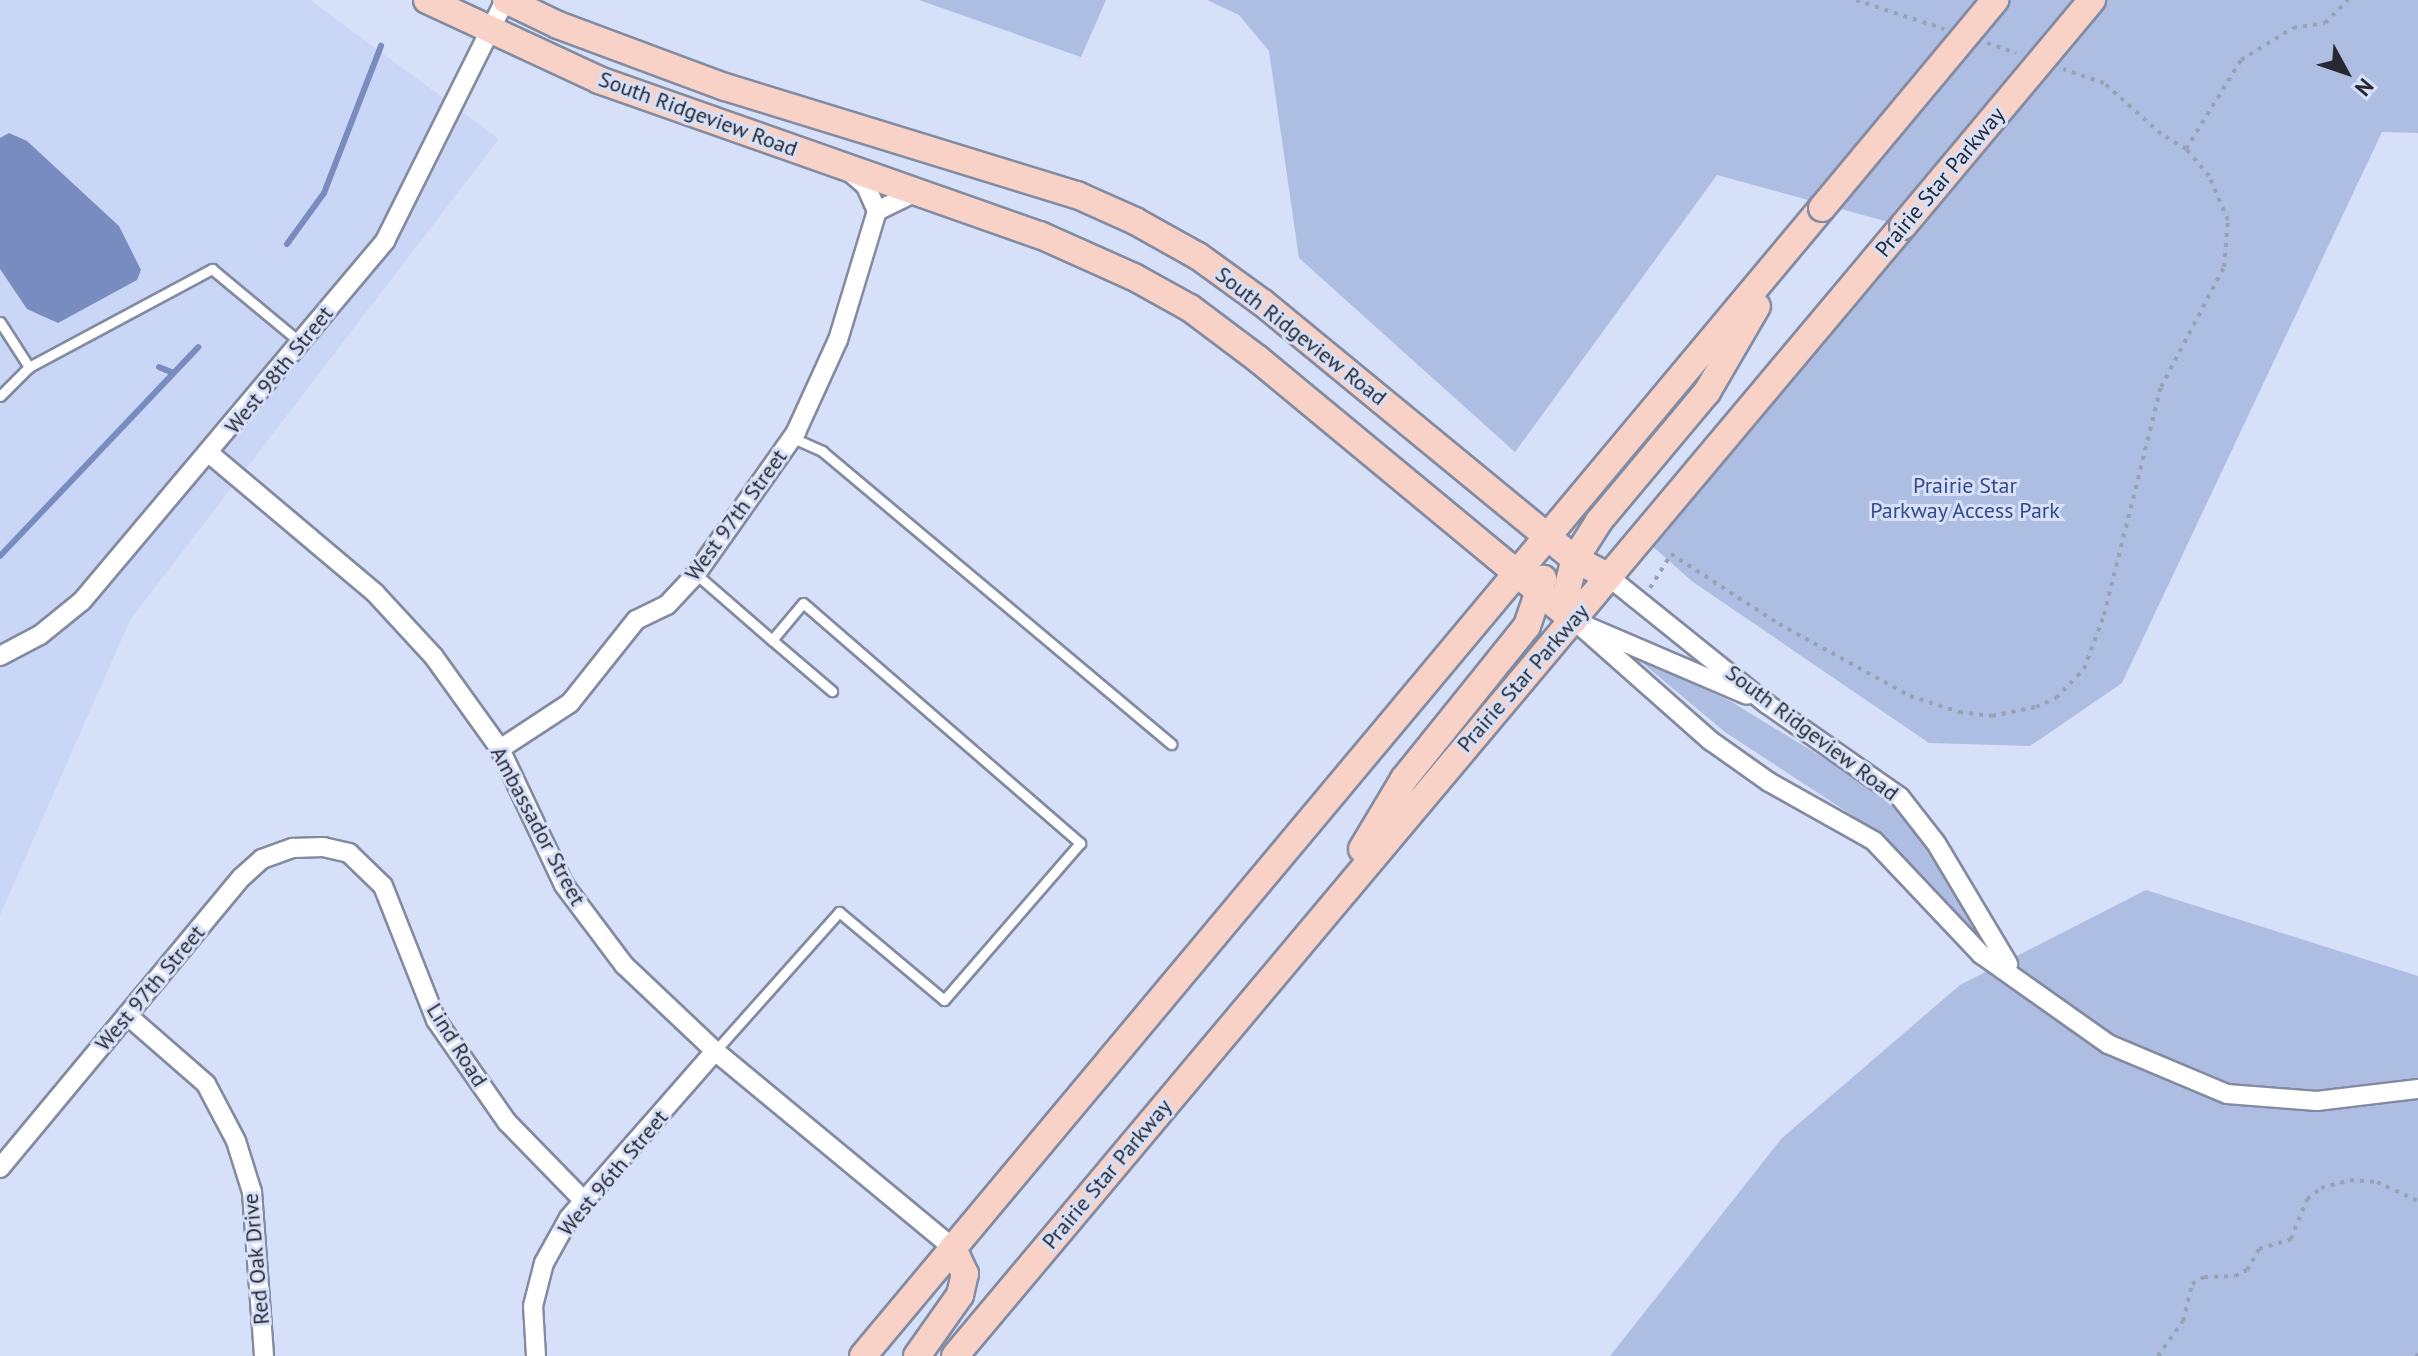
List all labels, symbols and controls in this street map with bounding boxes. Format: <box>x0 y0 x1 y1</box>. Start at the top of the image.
north arrow <box>2306 32 2386 112</box>
street label: South Ridgeview Road <box>595 66 801 162</box>
text: N <box>2349 73 2380 102</box>
street label: Prairie Star Parkway <box>1870 102 2010 262</box>
street label: South Ridgeview Road <box>1210 261 1392 411</box>
street label: West 98th Street <box>219 301 339 439</box>
street label: West 97th Street <box>679 444 793 586</box>
park label: Prairie Star Parkway Access Park <box>1869 472 2061 524</box>
street label: Prairie Star Parkway <box>1452 599 1594 757</box>
street label: South Ridgeview Road <box>1720 659 1904 807</box>
street label: Ambassador Street <box>485 742 591 910</box>
street label: West 97th Street <box>90 920 210 1056</box>
street label: Lind Road <box>421 998 493 1092</box>
street label: Prairie Star Parkway <box>1037 1094 1177 1254</box>
street label: West 96th Street <box>553 1105 673 1241</box>
street label: Red Oak Drive <box>237 1192 275 1326</box>

